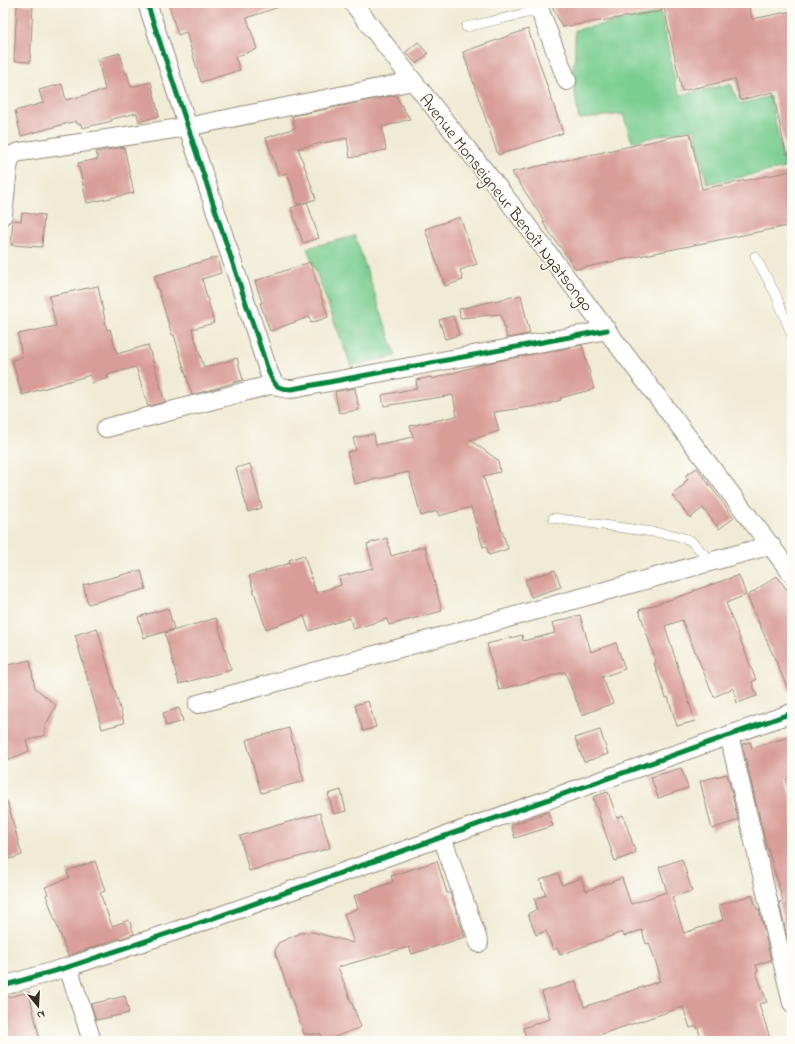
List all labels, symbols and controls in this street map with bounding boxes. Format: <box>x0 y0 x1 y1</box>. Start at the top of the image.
street label: Avenue Monseigneur Benoît Ngatsongo <box>411 89 599 319</box>
north arrow <box>18 986 58 1026</box>
text: N <box>35 1006 47 1023</box>

